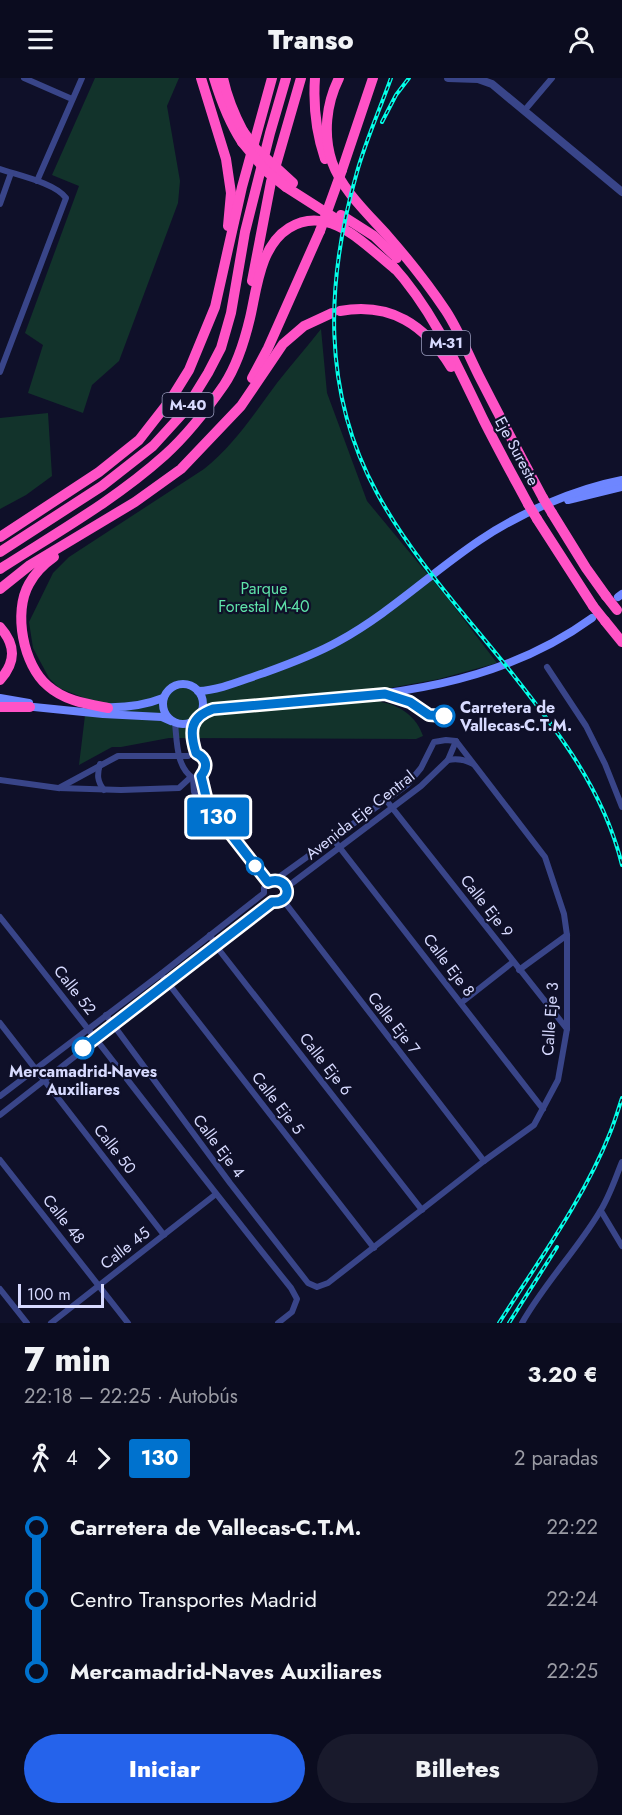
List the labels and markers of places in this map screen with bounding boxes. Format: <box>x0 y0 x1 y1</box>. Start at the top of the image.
place label: Carretera de Vallecas-C.T.M. <box>459 696 572 737</box>
marker: Carretera de Vallecas-C.T.M. <box>433 705 455 727</box>
unlabelled marker <box>246 857 264 875</box>
marker: Mercamadrid-Naves Auxiliares <box>72 1037 94 1059</box>
place label: Mercamadrid-Naves Auxiliares <box>9 1060 157 1101</box>

